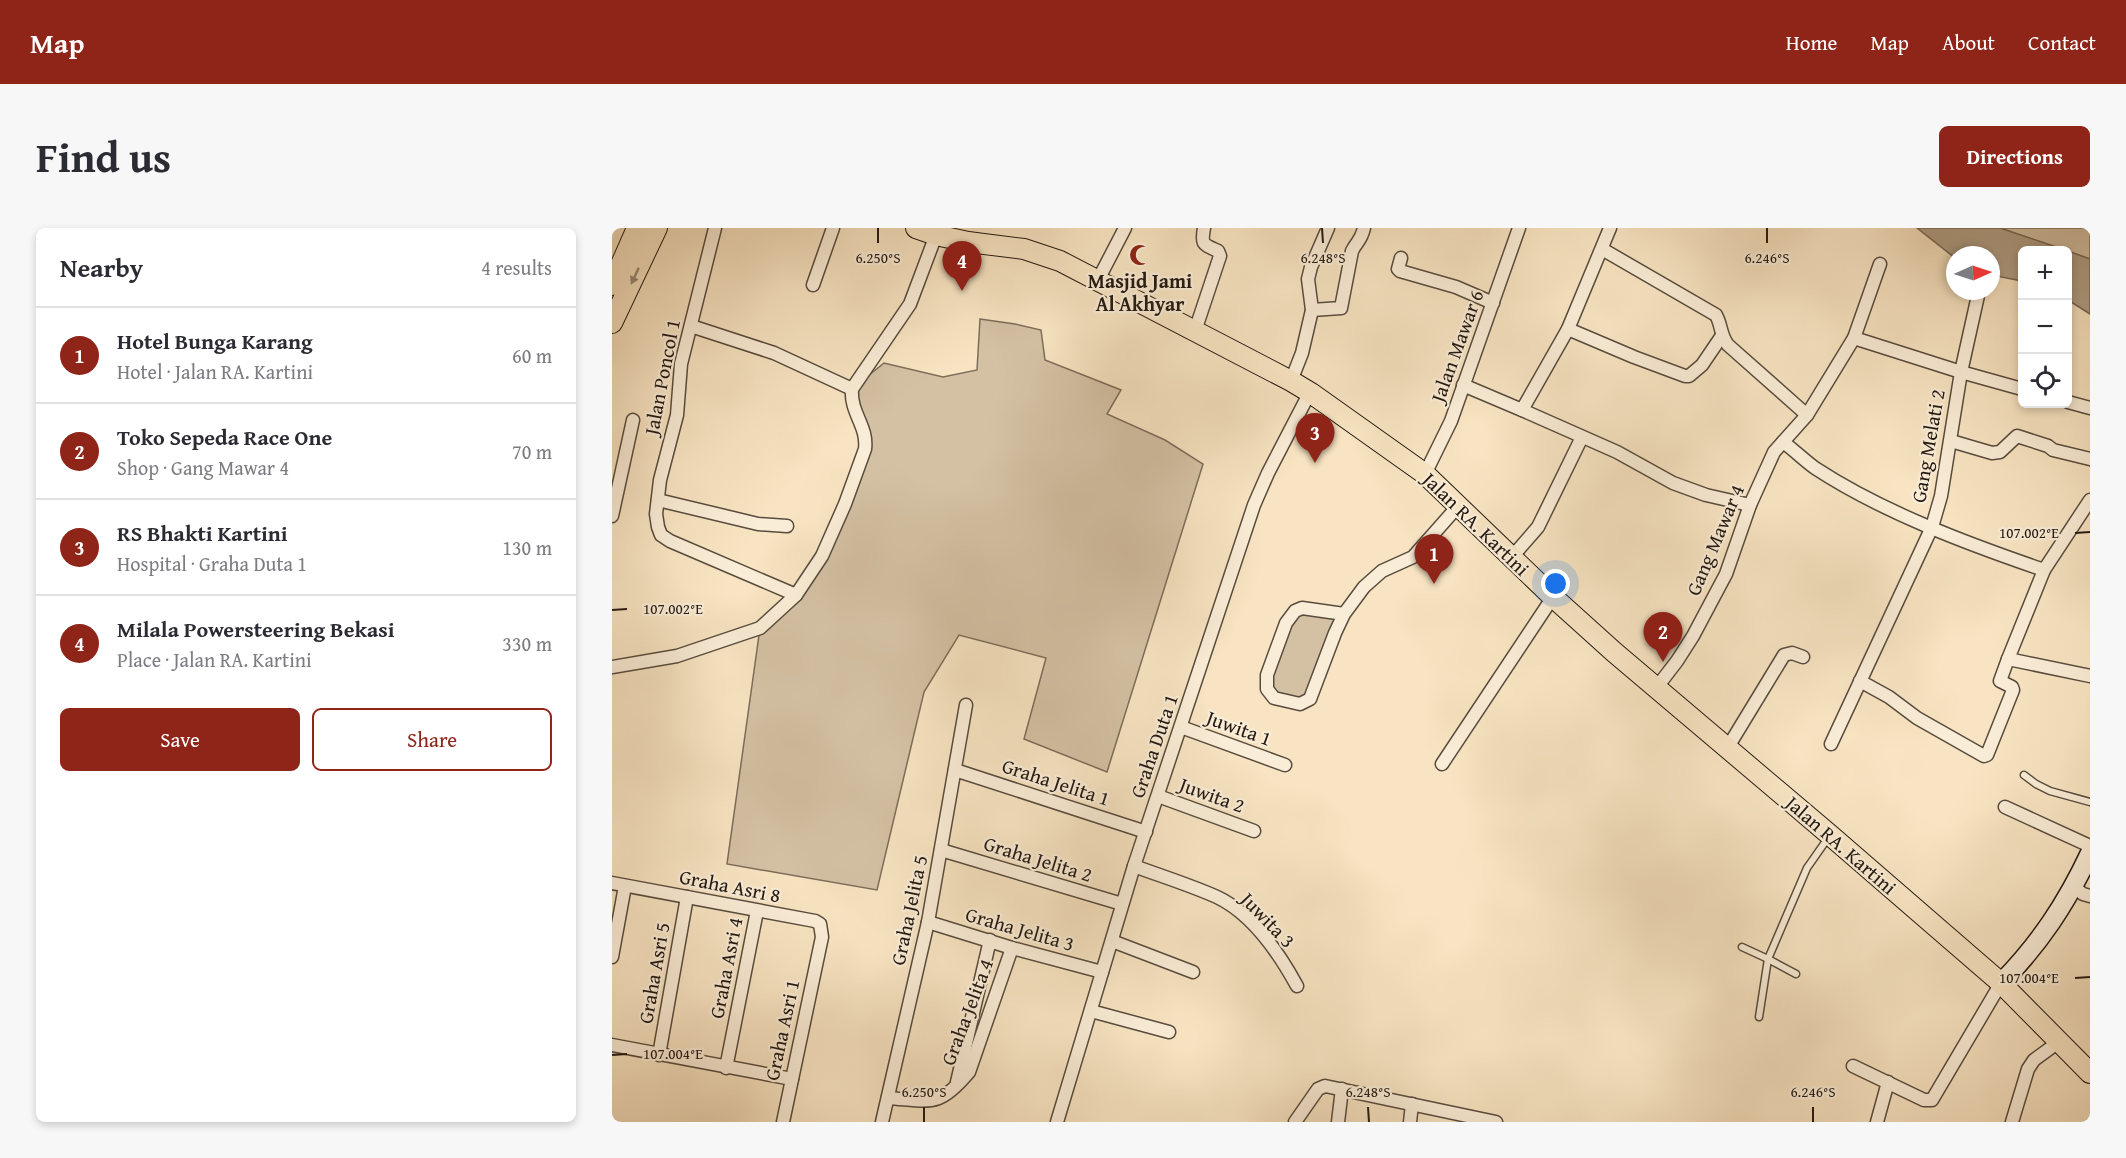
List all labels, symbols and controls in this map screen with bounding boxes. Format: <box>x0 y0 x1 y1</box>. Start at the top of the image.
text: Map <box>30 22 84 63</box>
text: Home <box>1786 27 1837 58</box>
text: Map <box>1870 27 1909 58</box>
text: About <box>1942 27 1995 58</box>
text: Contact <box>2028 27 2096 58</box>
text: Find us <box>36 126 171 187</box>
button: Directions <box>1939 126 2090 187</box>
pin: 4 <box>942 242 982 291</box>
mosque icon: Masjid Jami Al Akhyar <box>1128 243 1152 267</box>
north arrow <box>1946 246 2000 300</box>
map controls <box>2018 246 2072 408</box>
button: + <box>2018 246 2072 300</box>
text: 6.250°S <box>855 247 901 268</box>
text: 6.248°S <box>1300 247 1346 268</box>
text: 6.246°S <box>1744 247 1790 268</box>
text: Nearby <box>60 248 143 287</box>
text: 4 results <box>481 253 552 282</box>
place label: Masjid Jami Al Akhyar <box>1088 266 1192 318</box>
one-way arrow <box>630 267 640 285</box>
street label: Jalan Mawar 6 <box>1422 286 1490 409</box>
button: − <box>2018 300 2072 354</box>
street label: Jalan Poncol 1 <box>636 317 687 440</box>
text: Hotel Bunga Karang <box>117 325 313 357</box>
text: 1 <box>74 341 85 370</box>
text: 60 m <box>512 341 552 370</box>
button: locate <box>2018 354 2072 408</box>
text: Hotel · Jalan RA. Kartini <box>117 357 313 386</box>
street label: Gang Melati 2 <box>1903 387 1952 505</box>
pin: 3 <box>1296 414 1334 463</box>
text: Toko Sepeda Race One <box>117 421 332 453</box>
text: 2 <box>74 437 85 466</box>
text: 70 m <box>512 437 552 466</box>
text: Shop · Gang Mawar 4 <box>117 453 289 482</box>
street label: Jalan RA. Kartini <box>1414 463 1536 582</box>
street label: Gang Mawar 4 <box>1678 480 1751 600</box>
text: RS Bhakti Kartini <box>117 517 288 549</box>
text: 107.002°E <box>1999 522 2059 543</box>
text: 3 <box>74 533 85 562</box>
text: 130 m <box>502 533 552 562</box>
pin: 1 <box>1414 534 1454 584</box>
text: Hospital · Graha Duta 1 <box>117 549 307 578</box>
your location <box>1541 569 1570 598</box>
text: 107.002°E <box>643 598 703 619</box>
pin: 2 <box>1644 612 1682 662</box>
text: Milala Powersteering Bekasi <box>117 613 395 645</box>
text: 4 <box>74 629 85 658</box>
text: 330 m <box>502 629 552 658</box>
text: Place · Jalan RA. Kartini <box>117 645 312 674</box>
street label: Graha Duta 1 <box>1122 690 1185 802</box>
street label: Juwita 1 <box>1200 701 1276 753</box>
button: Save <box>60 708 300 771</box>
button: Share <box>312 708 552 771</box>
street label: Graha Jelita 1 <box>998 750 1114 813</box>
street label: Juwita 2 <box>1173 768 1249 820</box>
street label: Jalan RA. Kartini <box>1777 786 1903 901</box>
street label: Graha Jelita 2 <box>980 828 1096 889</box>
street label: Graha Jelita 5 <box>883 852 934 968</box>
street label: Graha Asri 8 <box>677 862 783 910</box>
street label: Juwita 3 <box>1232 883 1302 954</box>
street label: Graha Jelita 3 <box>962 899 1078 958</box>
street label: Graha Asri 4 <box>702 915 750 1021</box>
street label: Graha Asri 5 <box>630 920 677 1026</box>
street label: Graha Jelita 4 <box>933 954 1000 1069</box>
text: 107.004°E <box>1999 967 2059 988</box>
street label: Graha Asri 1 <box>757 977 806 1083</box>
text: 107.004°E <box>643 1043 703 1064</box>
text: 6.250°S <box>901 1081 947 1102</box>
text: 6.248°S <box>1345 1081 1391 1102</box>
text: 6.246°S <box>1790 1081 1836 1102</box>

